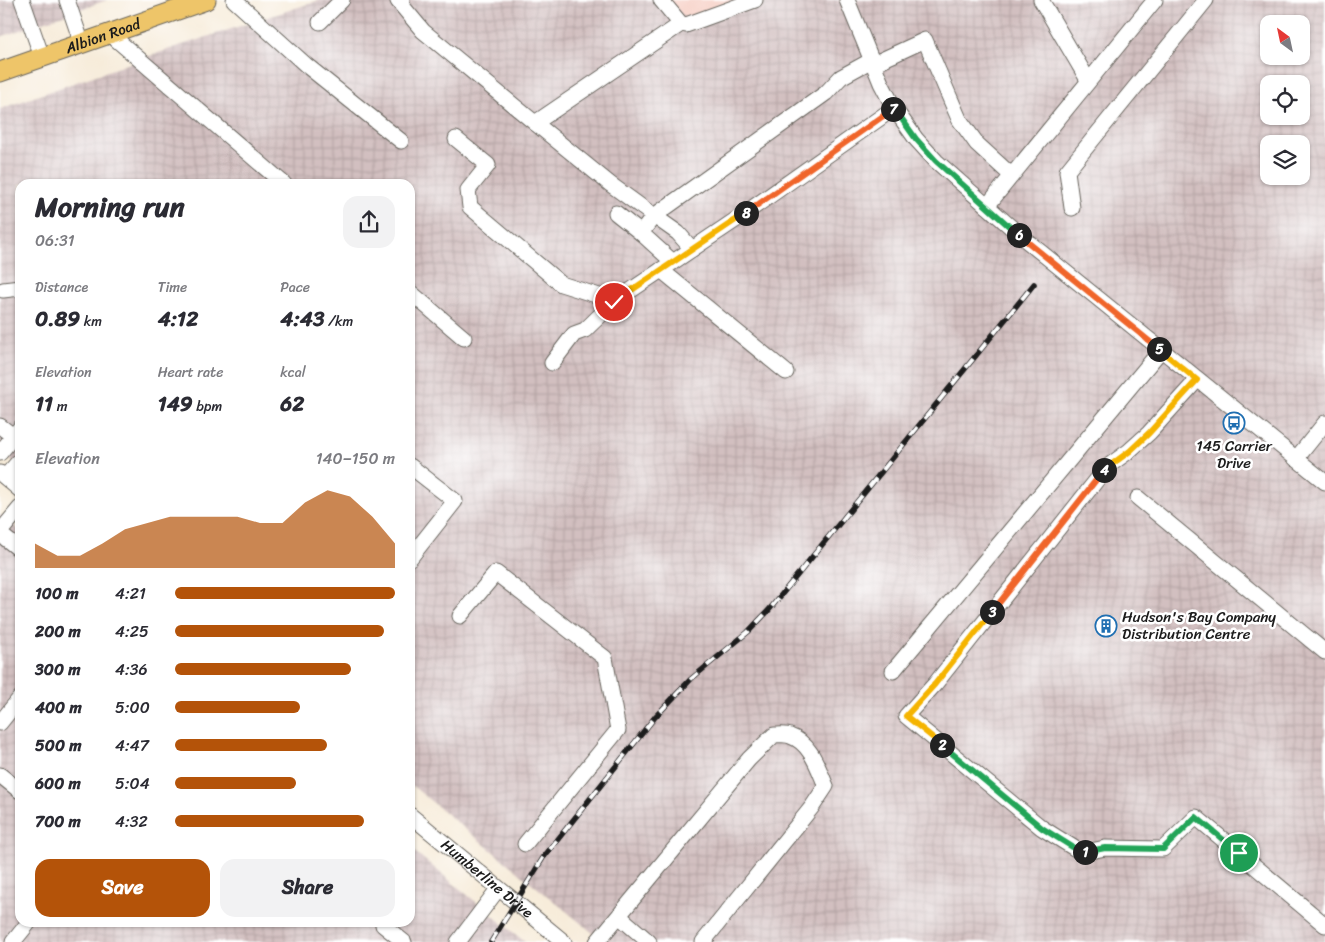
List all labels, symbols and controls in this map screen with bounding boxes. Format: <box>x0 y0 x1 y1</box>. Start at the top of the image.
street label: Albion Road <box>61 11 145 61</box>
north arrow <box>1260 15 1310 65</box>
map controls <box>1260 15 1310 185</box>
button: locate <box>1260 75 1310 125</box>
pin: 7 <box>880 96 906 122</box>
text: 7 <box>890 97 898 122</box>
button: layers <box>1260 135 1310 185</box>
text: Morning run <box>35 182 185 231</box>
button: share <box>343 196 395 248</box>
pin: 8 <box>734 200 758 226</box>
text: 8 <box>742 201 751 226</box>
pin: 6 <box>1006 222 1032 248</box>
text: 6 <box>1016 223 1023 248</box>
text: 06:31 <box>35 226 75 255</box>
text: Distance <box>35 275 88 300</box>
text: Time <box>158 275 187 300</box>
text: Pace <box>280 275 310 300</box>
pin <box>593 281 635 323</box>
icon: check <box>600 288 628 316</box>
text: 0.89 <box>35 300 80 338</box>
text: 4:12 <box>158 300 198 338</box>
text: 4:43 <box>280 300 324 338</box>
text: km <box>80 309 102 334</box>
text: /km <box>324 309 353 334</box>
pin: 5 <box>1146 336 1172 362</box>
text: 5 <box>1155 337 1164 362</box>
text: Elevation <box>35 360 92 385</box>
text: Heart rate <box>158 360 223 385</box>
text: kcal <box>280 360 306 385</box>
text: 11 <box>35 385 53 423</box>
text: 149 <box>158 385 193 423</box>
text: 62 <box>280 385 304 423</box>
text: m <box>53 394 67 419</box>
text: bpm <box>193 394 222 419</box>
bus stop icon: 145 Carrier Drive <box>1222 411 1246 435</box>
place label: 145 Carrier Drive <box>1196 433 1273 476</box>
text: Elevation <box>35 444 100 473</box>
text: 140–150 m <box>316 444 395 473</box>
pin: 4 <box>1092 458 1116 482</box>
text: 4 <box>1100 458 1109 483</box>
text: 100 m <box>35 579 79 608</box>
text: 4:21 <box>115 579 146 608</box>
pin: 3 <box>980 600 1004 624</box>
text: 3 <box>989 600 996 625</box>
place label: Hudson's Bay Company Distribution Centre <box>1122 604 1276 647</box>
building icon: Hudson's Bay Company Distribution Centre <box>1094 614 1118 638</box>
text: 200 m <box>35 617 81 646</box>
text: 4:25 <box>115 617 149 646</box>
text: 300 m <box>35 655 80 684</box>
text: 4:36 <box>115 655 148 684</box>
text: 400 m <box>35 693 82 722</box>
text: 5:00 <box>115 693 150 722</box>
text: 500 m <box>35 731 81 760</box>
text: 4:47 <box>115 731 149 760</box>
pin: 2 <box>930 732 954 758</box>
text: 2 <box>938 733 947 758</box>
text: 600 m <box>35 769 81 798</box>
text: 5:04 <box>115 769 150 798</box>
text: 700 m <box>35 807 81 836</box>
text: 4:32 <box>115 807 148 836</box>
street label: Humberline Drive <box>435 832 539 925</box>
pin <box>1218 832 1260 874</box>
icon: arrive <box>1225 839 1253 867</box>
pin: 1 <box>1072 840 1098 864</box>
text: 1 <box>1082 840 1089 865</box>
button: Save <box>35 859 210 917</box>
button: Share <box>220 859 395 917</box>

